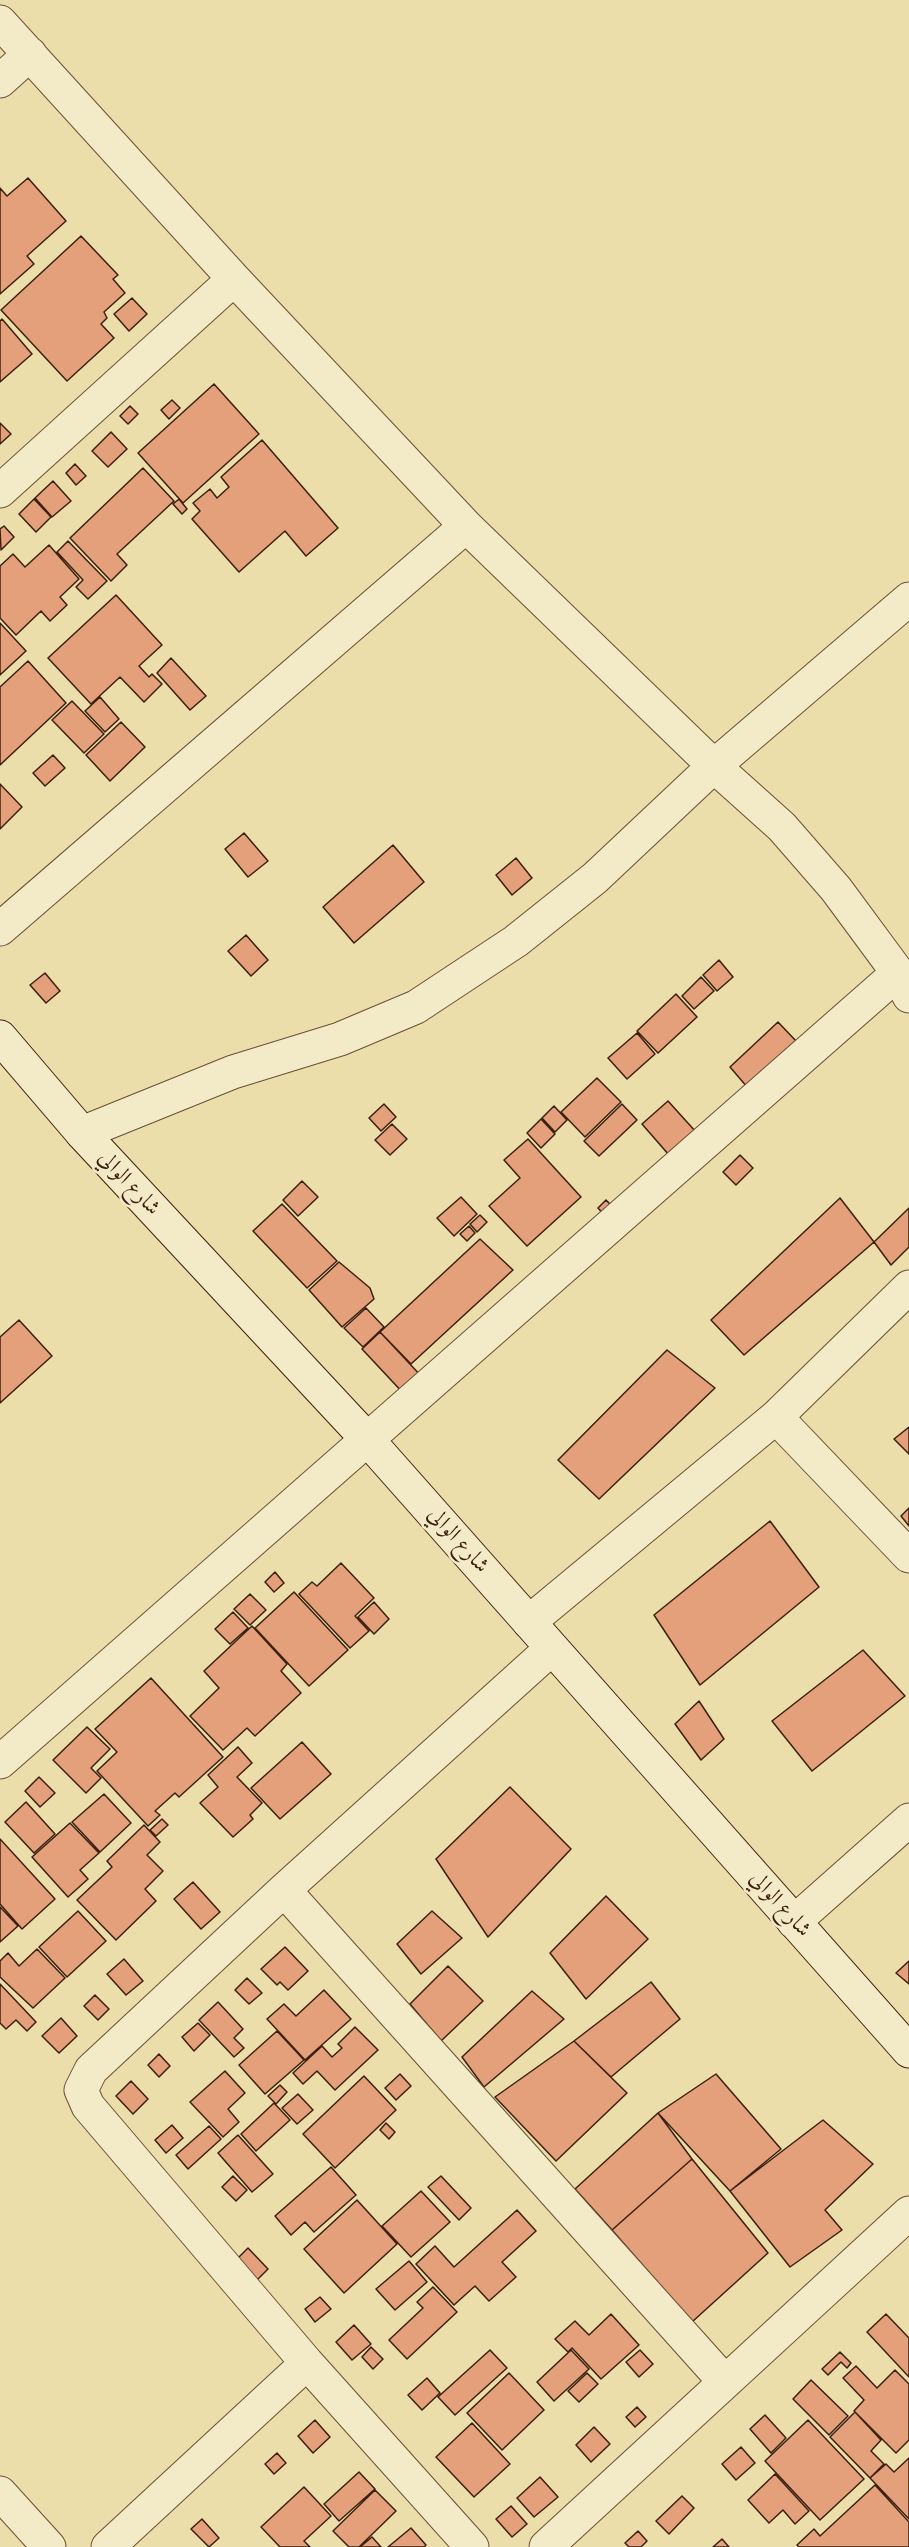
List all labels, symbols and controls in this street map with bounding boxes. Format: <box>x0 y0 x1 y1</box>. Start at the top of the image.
street label: شارع الوالي <box>91 1146 165 1222</box>
street label: شارع الوالي <box>421 1503 493 1579</box>
street label: شارع الوالي <box>743 1867 815 1943</box>

